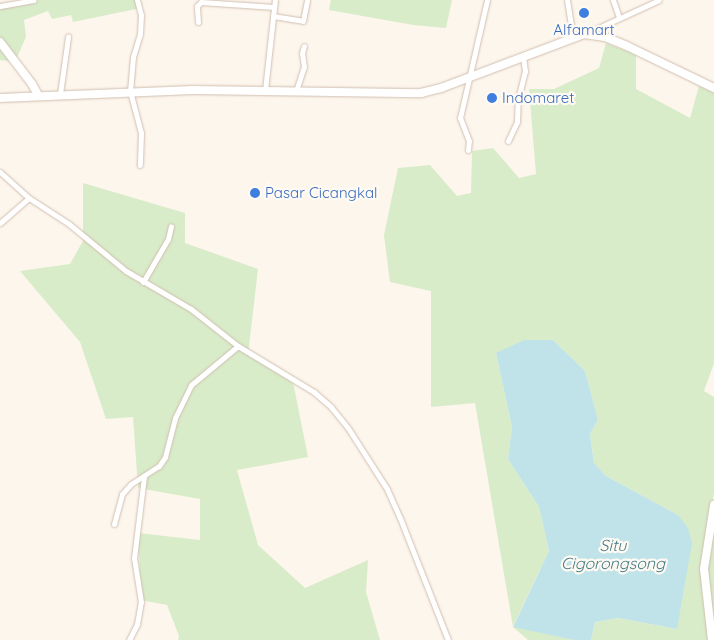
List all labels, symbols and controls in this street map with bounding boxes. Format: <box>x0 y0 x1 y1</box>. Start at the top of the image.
marker: Alfamart <box>578 7 590 19</box>
place label: Alfamart <box>553 21 615 39</box>
place label: Indomaret <box>502 89 574 107</box>
marker: Indomaret <box>486 92 498 104</box>
place label: Pasar Cicangkal <box>265 184 377 202</box>
marker: Pasar Cicangkal <box>249 187 261 199</box>
water label: Situ Cigorongsong <box>561 535 665 573</box>

